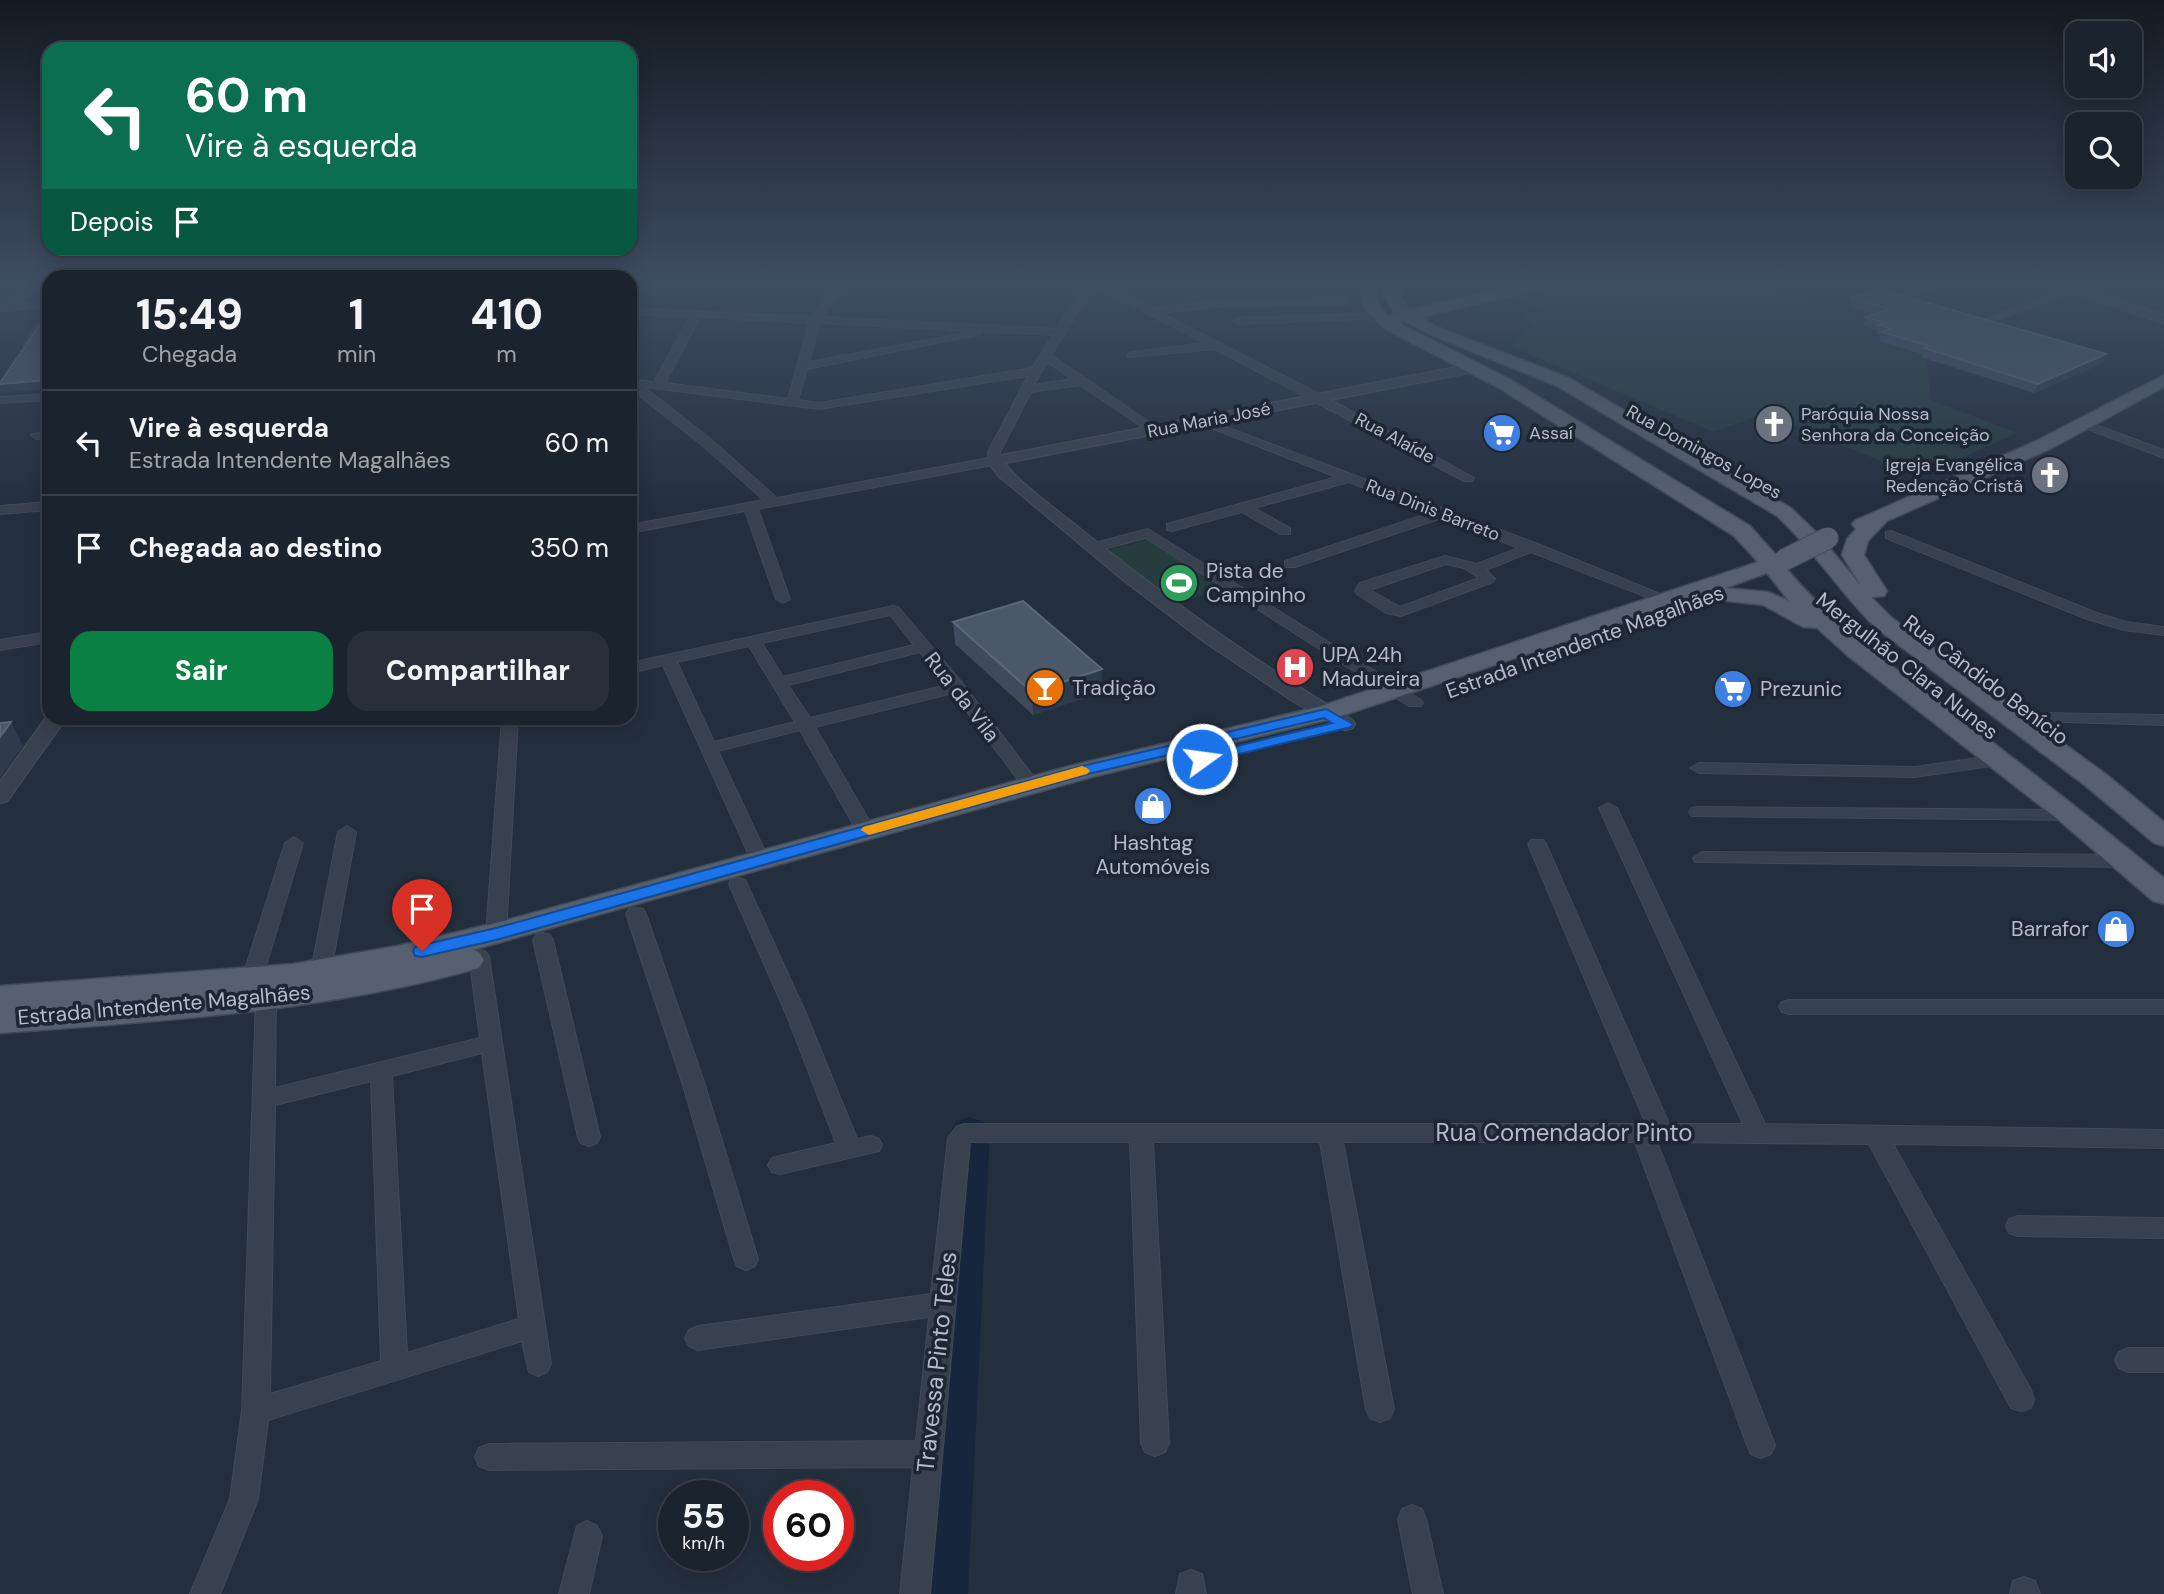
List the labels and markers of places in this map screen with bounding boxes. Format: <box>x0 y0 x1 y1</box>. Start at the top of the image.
place label: Paróquia Nossa Senhora da Conceição <box>1801 402 1990 447</box>
church icon: Paróquia Nossa Senhora da Conceição <box>1753 403 1795 445</box>
supermarket icon: Assaí <box>1481 412 1523 454</box>
place label: Assaí <box>1529 421 1573 445</box>
place label: Igreja Evangélica Redenção Cristã <box>1886 453 2023 498</box>
church icon: Igreja Evangélica Redenção Cristã <box>2029 454 2071 496</box>
place label: Pista de Campinho <box>1206 557 1306 609</box>
sports icon: Pista de Campinho <box>1158 562 1200 604</box>
place label: UPA 24h Madureira <box>1322 641 1420 693</box>
hospital icon: UPA 24h Madureira <box>1274 646 1316 688</box>
bar icon: Tradição <box>1024 667 1066 709</box>
supermarket icon: Prezunic <box>1712 668 1754 710</box>
place label: Tradição <box>1072 674 1156 702</box>
place label: Prezunic <box>1760 675 1842 703</box>
shop icon: Hashtag Automóveis <box>1132 785 1174 827</box>
place label: Hashtag Automóveis <box>1096 829 1210 881</box>
pin <box>392 879 452 951</box>
shop icon: Barrafor <box>2095 908 2137 950</box>
place label: Barrafor <box>2011 915 2089 943</box>

